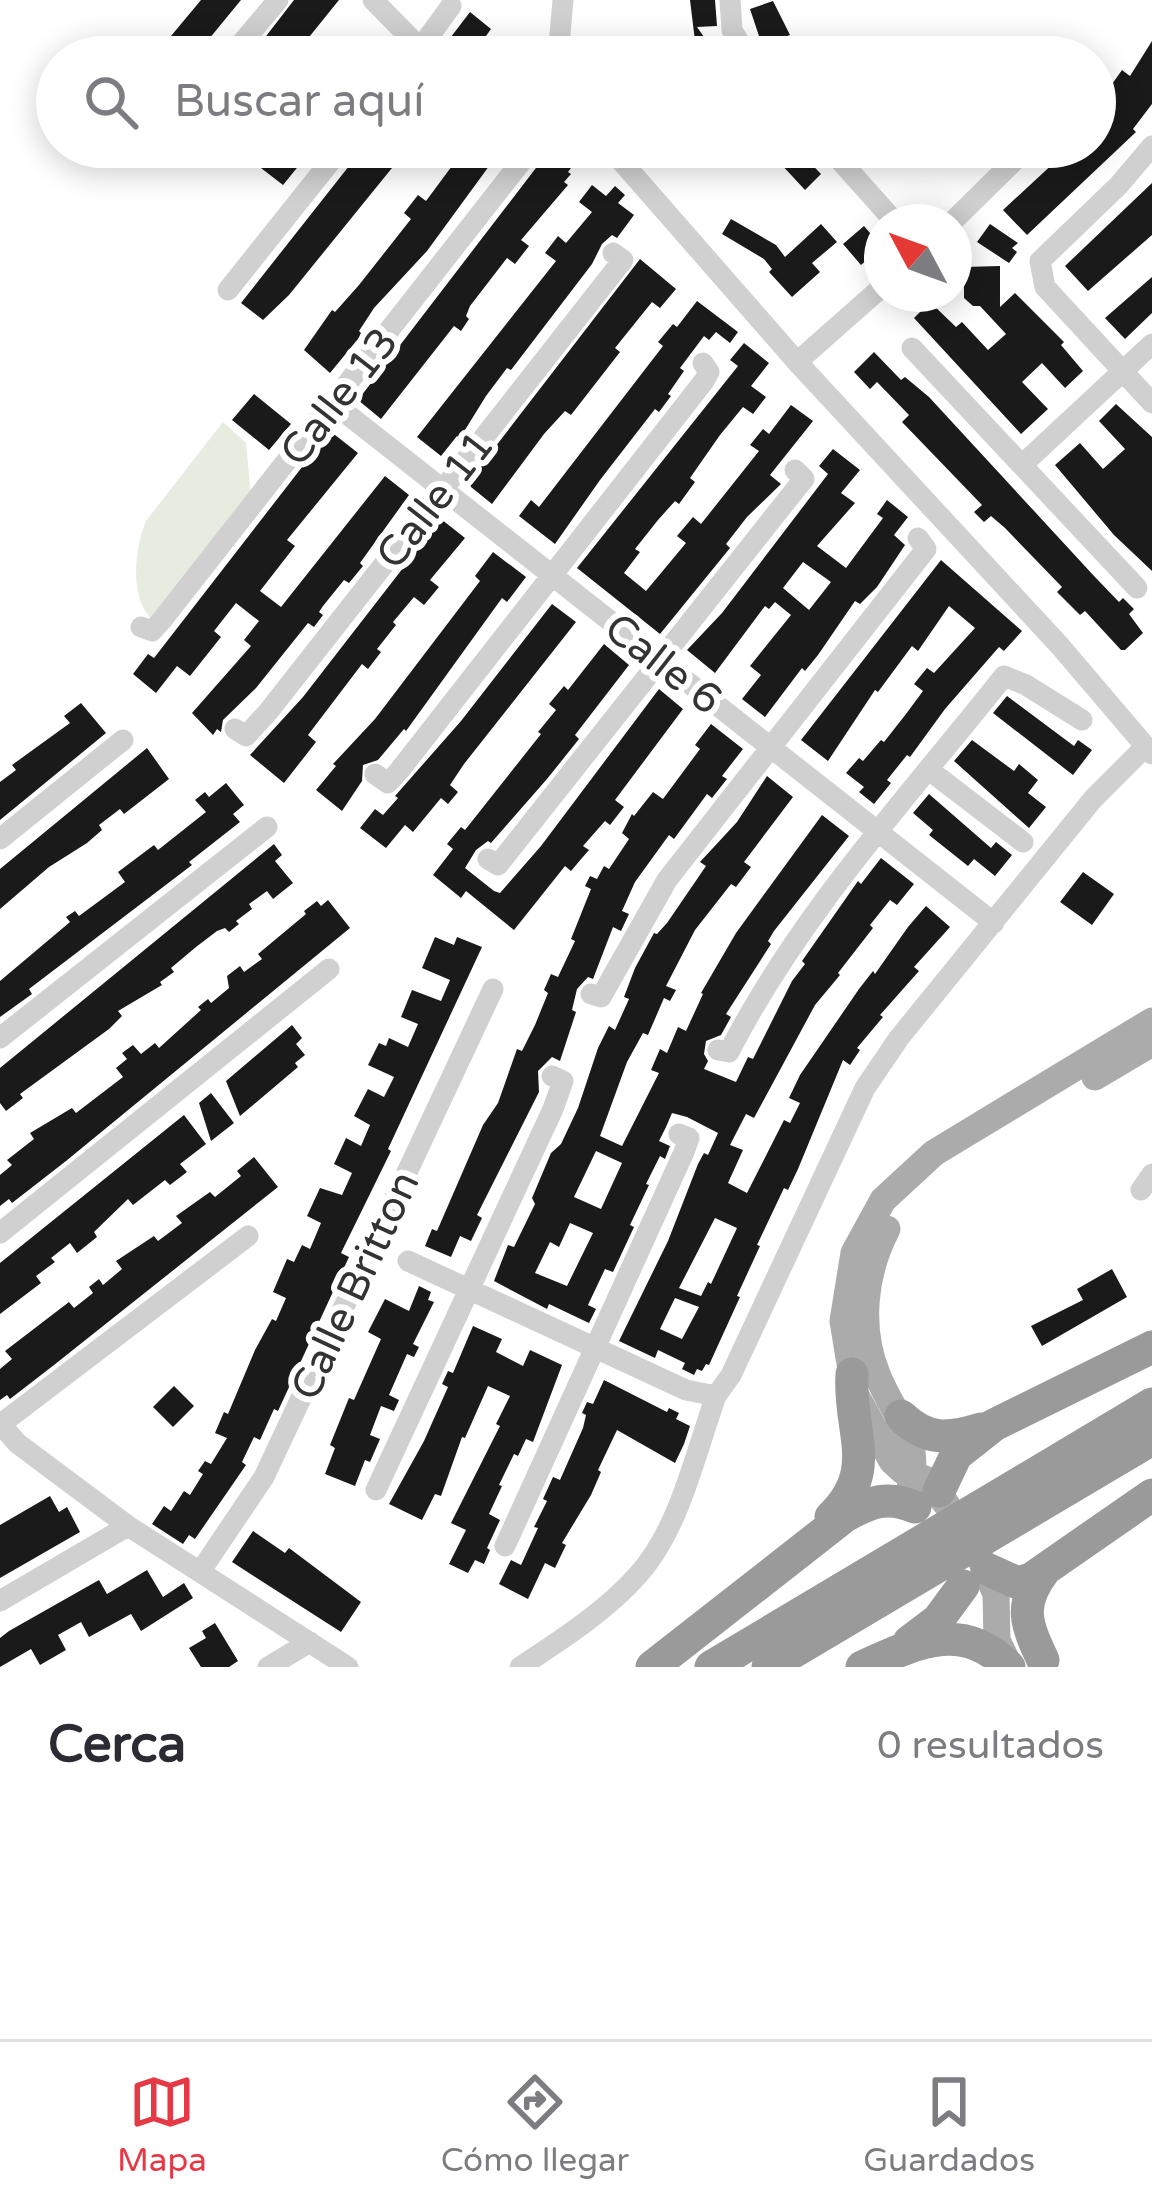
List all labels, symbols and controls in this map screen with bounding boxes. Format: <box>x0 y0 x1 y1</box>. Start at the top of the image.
search box <box>36 36 1116 168</box>
icon: search <box>78 69 144 135</box>
text: Buscar aquí <box>174 75 424 129</box>
north arrow <box>864 204 972 312</box>
street label: Calle 13 <box>269 318 409 476</box>
street label: Calle 11 <box>365 421 505 579</box>
street label: Calle 6 <box>594 603 732 726</box>
street label: Calle Britton <box>280 1163 431 1408</box>
text: Cerca <box>48 1714 186 1776</box>
text: 0 resultados <box>877 1722 1104 1769</box>
tab: Mapa <box>117 2069 207 2180</box>
tab: Cómo llegar <box>441 2069 629 2180</box>
tab: Guardados <box>863 2069 1035 2180</box>

